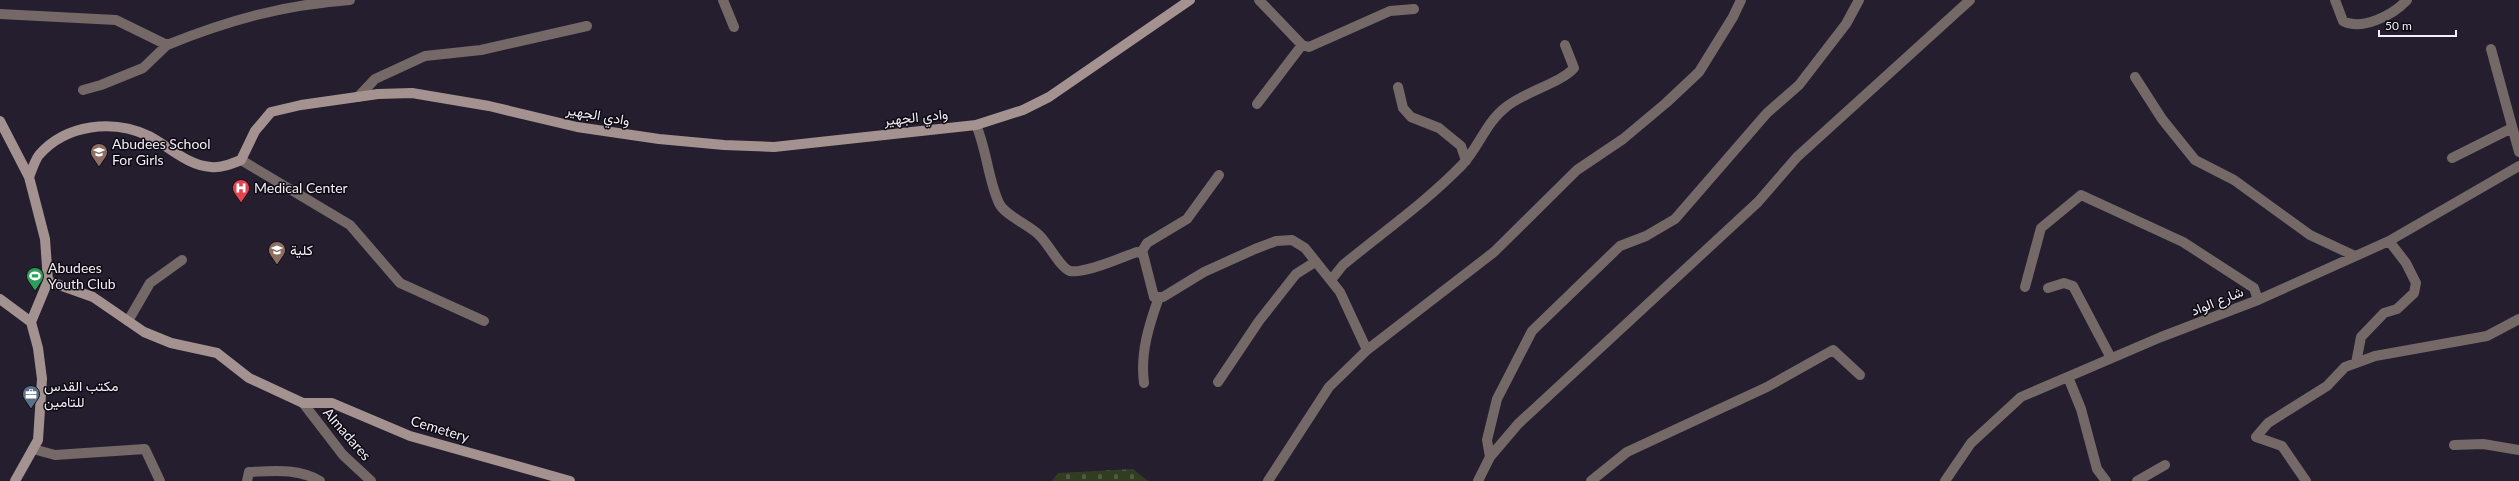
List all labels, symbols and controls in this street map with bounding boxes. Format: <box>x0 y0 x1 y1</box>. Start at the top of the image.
scale bar <box>2379 12 2456 38</box>
text: 50 m <box>2385 18 2412 33</box>
street label: وادي الجهير <box>563 100 631 132</box>
street label: وادي الجهير <box>882 105 949 132</box>
place label: Abudees School For Girls <box>112 135 211 168</box>
school or university icon: Abudees School For Girls <box>89 142 109 167</box>
hospital icon: Medical Center <box>231 178 251 203</box>
place label: Medical Center <box>254 179 348 196</box>
school or university icon: كلية <box>267 240 287 265</box>
place label: كلية <box>290 241 313 258</box>
place label: Abudees Youth Club <box>48 259 116 292</box>
sports icon: Abudees Youth Club <box>25 266 45 291</box>
street label: شارع الواد <box>2188 282 2247 322</box>
place label: مكتب القدس للتامين <box>44 377 118 411</box>
office icon: مكتب القدس للتامين <box>21 384 41 409</box>
street label: Almadares <box>320 404 375 464</box>
street label: Cemetery <box>409 412 472 446</box>

